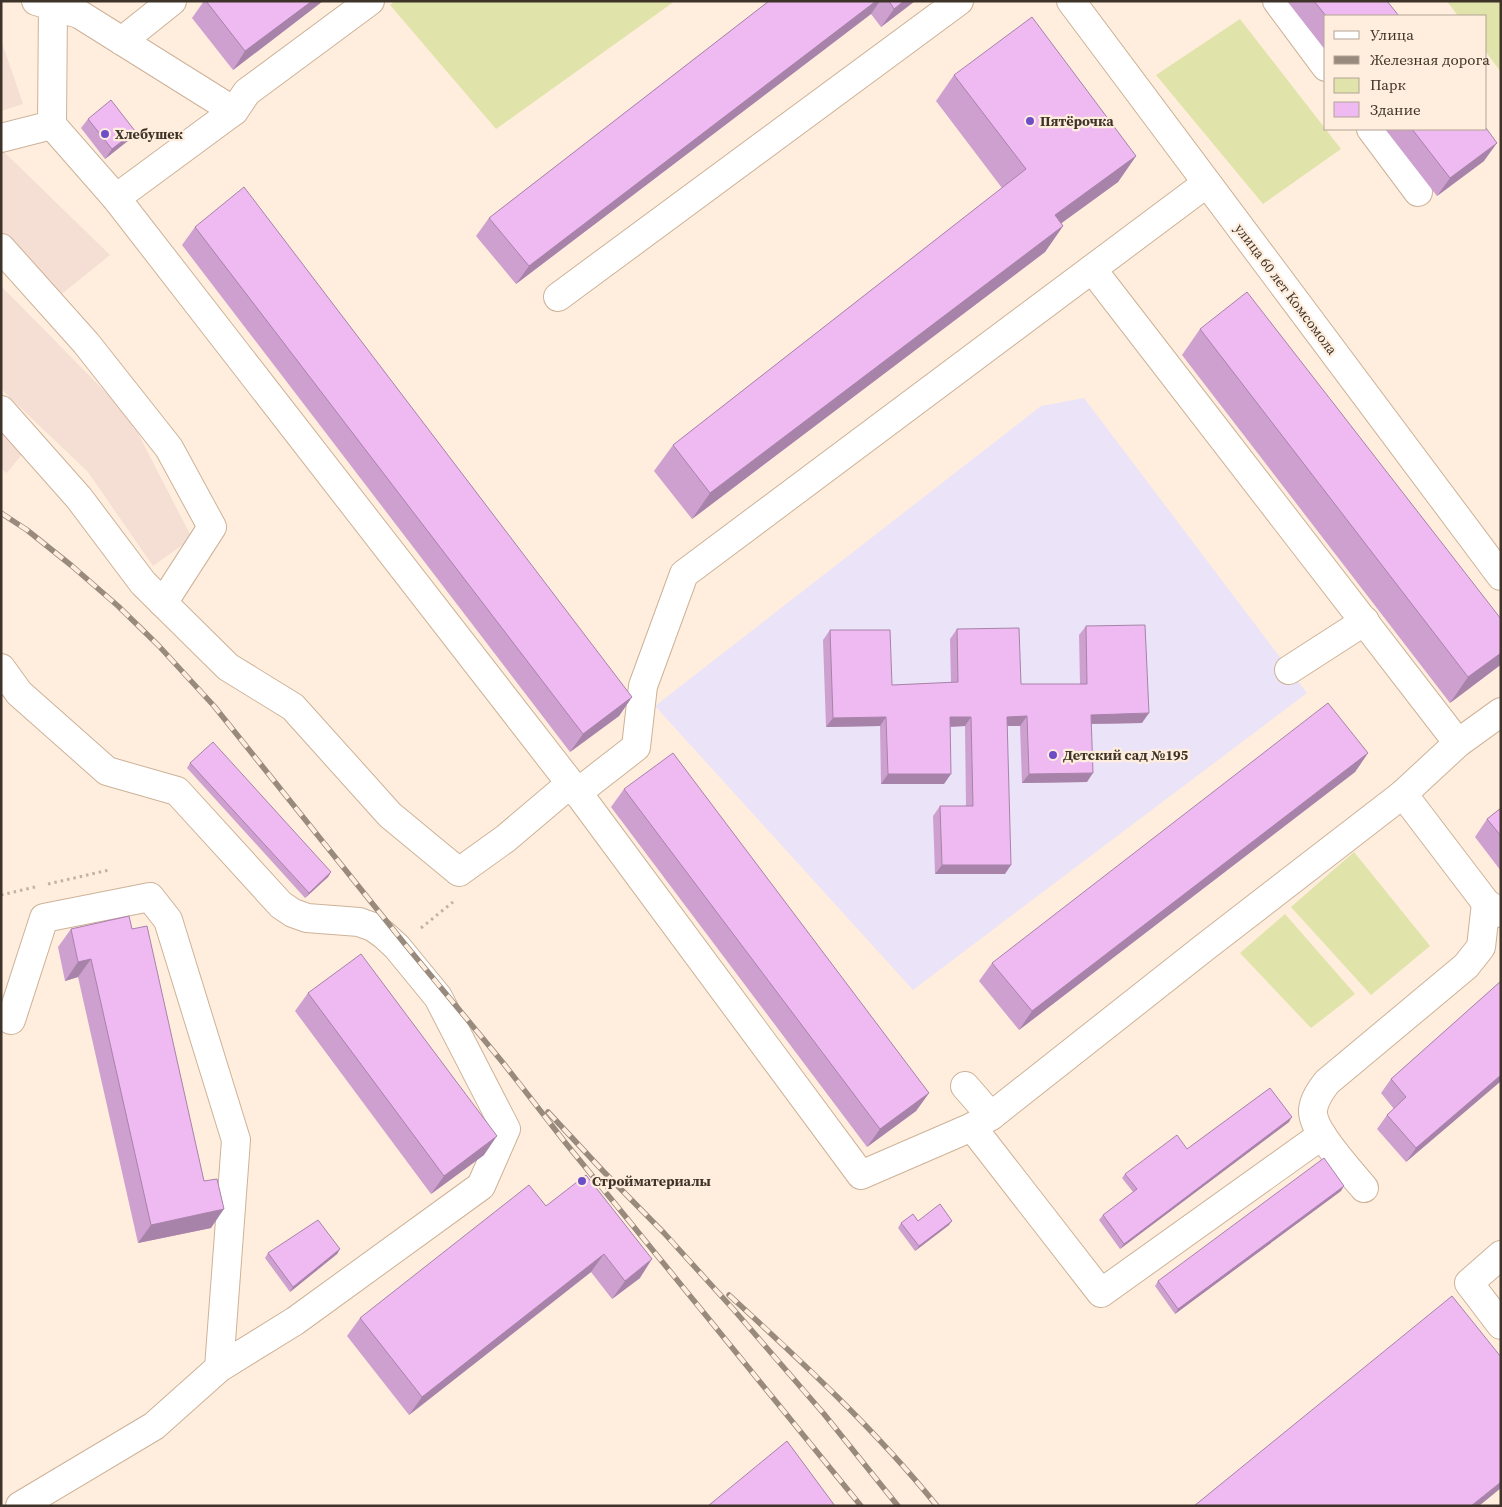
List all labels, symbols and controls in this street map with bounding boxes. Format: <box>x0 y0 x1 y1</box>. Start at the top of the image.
legend <box>1324 15 1487 130</box>
text: Улица <box>1370 24 1414 45</box>
text: Железная дорога <box>1370 49 1490 70</box>
text: Парк <box>1370 74 1406 95</box>
text: Здание <box>1370 99 1421 120</box>
place label: Пятёрочка <box>1040 111 1114 131</box>
marker: Пятёрочка <box>1024 115 1036 127</box>
place label: Хлебушек <box>115 124 184 144</box>
marker: Хлебушек <box>99 128 111 140</box>
street label: улица 60 лет Комсомола <box>1230 219 1343 359</box>
place label: Детский сад №195 <box>1063 745 1189 765</box>
marker: Детский сад №195 <box>1047 749 1059 761</box>
place label: Стройматериалы <box>592 1171 711 1191</box>
marker: Стройматериалы <box>576 1175 588 1187</box>

